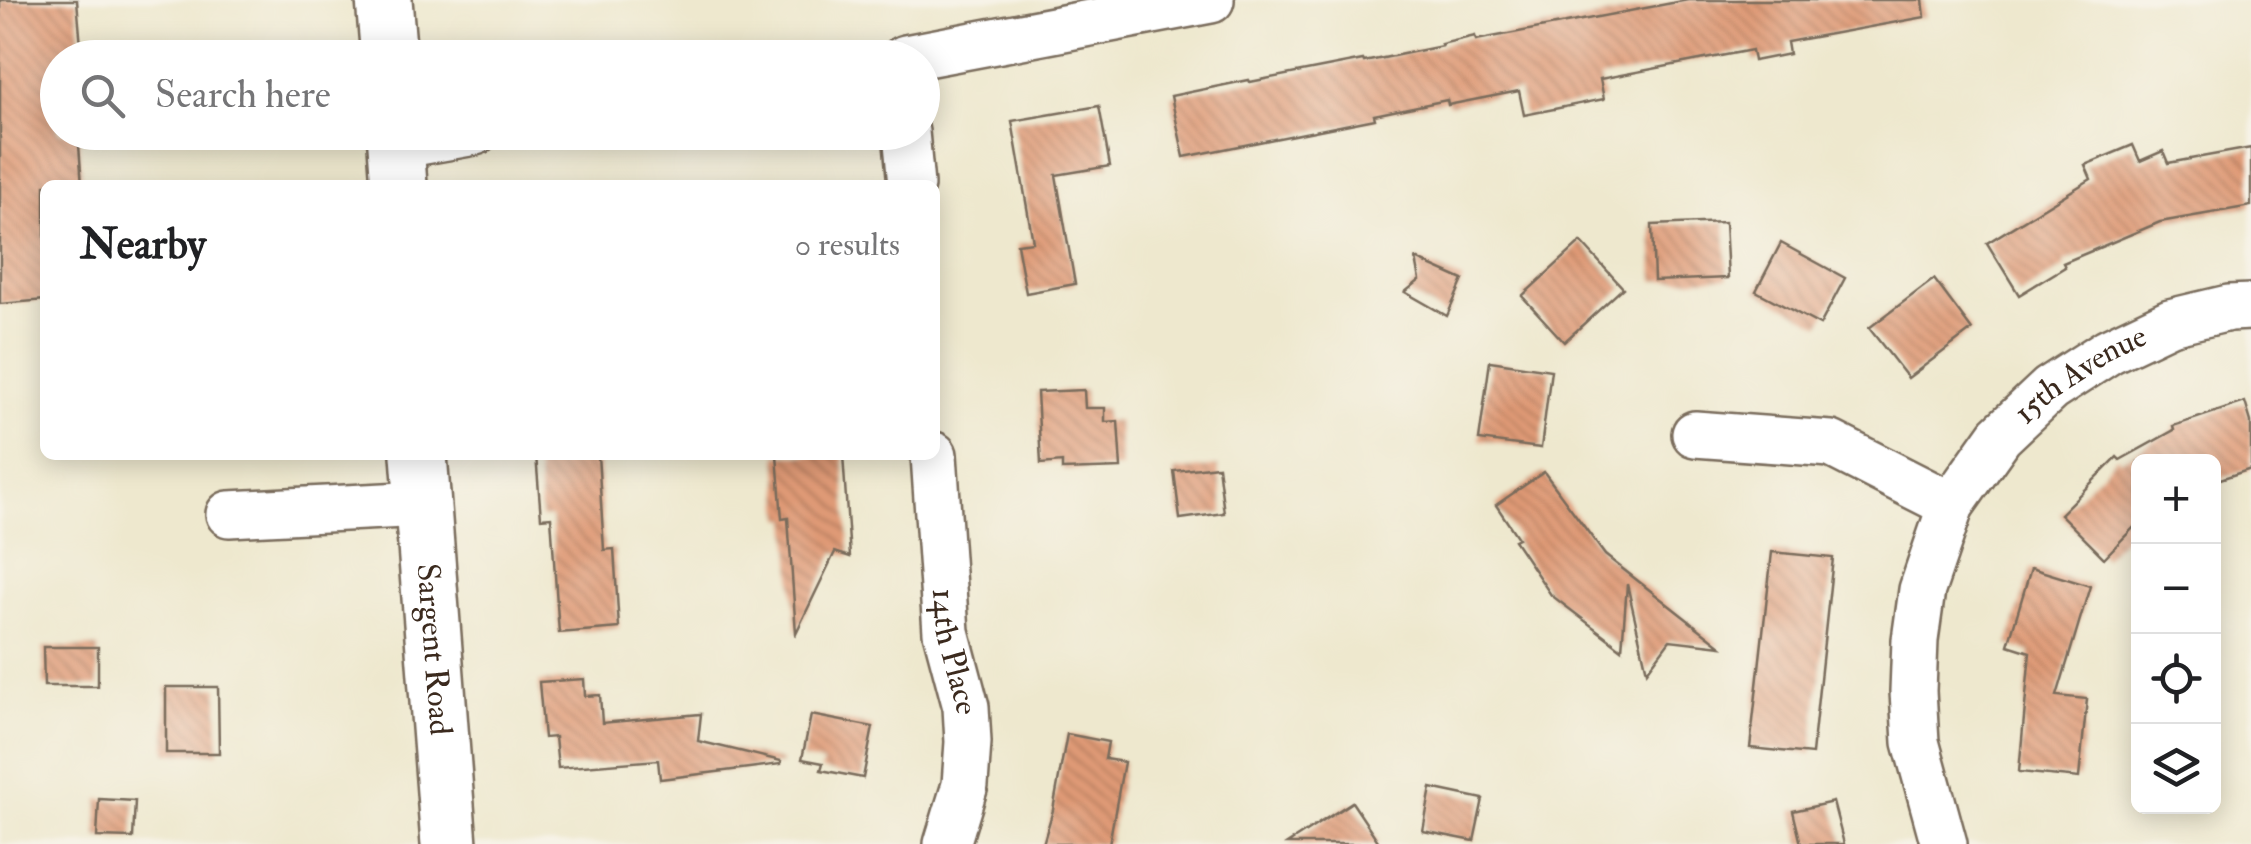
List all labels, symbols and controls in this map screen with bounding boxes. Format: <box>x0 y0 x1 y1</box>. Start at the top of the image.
search box <box>40 40 940 150</box>
icon: search <box>75 68 130 123</box>
text: Search here <box>155 71 331 119</box>
text: Nearby <box>80 219 206 271</box>
text: 0 results <box>795 225 900 265</box>
street label: 15th Avenue <box>2005 316 2153 433</box>
map controls <box>2131 454 2221 814</box>
button: + <box>2131 454 2221 544</box>
button: − <box>2131 544 2221 634</box>
street label: Sargent Road <box>407 562 461 737</box>
street label: 14th Place <box>923 587 986 716</box>
button: locate <box>2131 634 2221 724</box>
button: layers <box>2131 724 2221 814</box>

